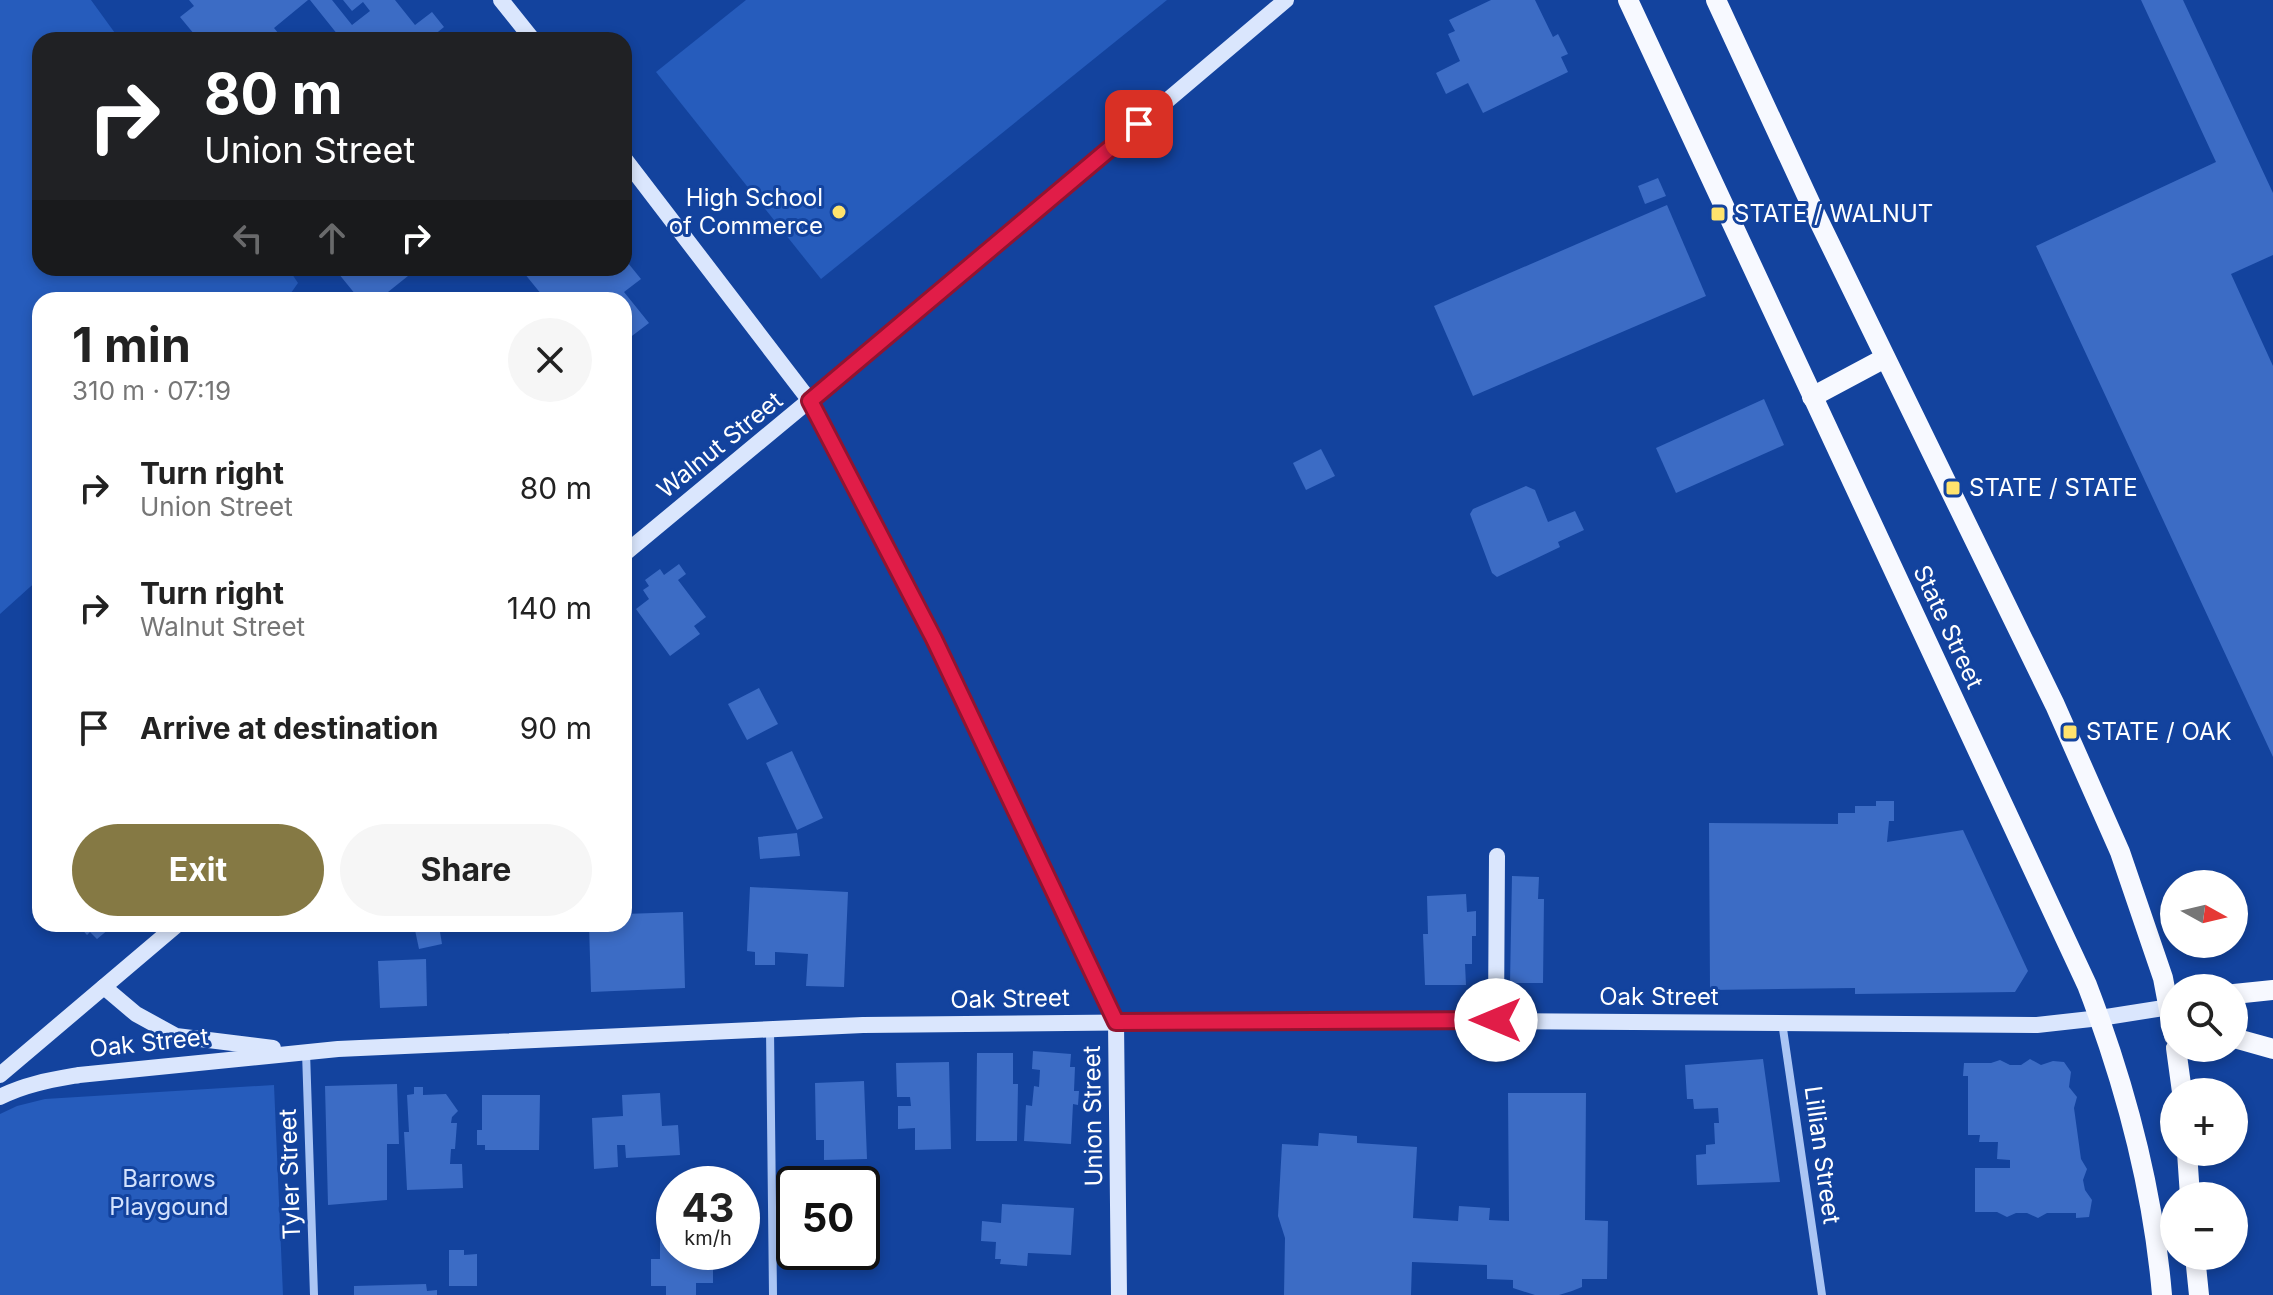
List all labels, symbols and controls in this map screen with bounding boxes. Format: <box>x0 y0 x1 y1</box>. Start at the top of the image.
text: 80 m <box>204 60 343 128</box>
icon: right <box>72 64 176 168</box>
pin <box>1105 90 1173 158</box>
icon: arrive <box>1117 102 1161 146</box>
text: Union Street <box>204 128 415 172</box>
place label: High School of Commerce <box>669 183 823 240</box>
place label: STATE / WALNUT <box>1734 199 1933 228</box>
marker: High School of Commerce <box>830 203 848 221</box>
marker: STATE / WALNUT <box>1709 205 1727 223</box>
icon: left <box>226 216 270 260</box>
icon: ahead <box>310 216 354 260</box>
icon: right <box>394 216 438 260</box>
text: 1 min <box>72 315 191 374</box>
button: close <box>508 318 592 402</box>
text: 310 m · 07:19 <box>72 375 231 406</box>
street label: Walnut Street <box>651 385 788 504</box>
text: Turn right <box>140 455 284 491</box>
icon: right <box>72 466 116 510</box>
text: 80 m <box>520 470 592 506</box>
place label: STATE / STATE <box>1969 473 2138 502</box>
marker: STATE / STATE <box>1944 479 1962 497</box>
text: Union Street <box>140 491 293 522</box>
street label: State Street <box>1907 560 1990 693</box>
text: Turn right <box>140 575 284 611</box>
icon: right <box>72 586 116 630</box>
text: 140 m <box>507 590 592 626</box>
text: Walnut Street <box>140 611 305 642</box>
icon: arrive <box>72 706 116 750</box>
text: Arrive at destination <box>140 710 438 746</box>
text: 90 m <box>520 710 592 746</box>
place label: STATE / OAK <box>2086 717 2232 746</box>
marker: STATE / OAK <box>2061 723 2079 741</box>
button: Exit <box>72 824 324 916</box>
button: Share <box>340 824 592 916</box>
north arrow <box>2160 870 2248 958</box>
map controls <box>2160 870 2248 1270</box>
button: search <box>2160 974 2248 1062</box>
position arrow <box>1454 978 1538 1062</box>
street label: Oak Street <box>1599 982 1719 1011</box>
street label: Oak Street <box>950 983 1070 1014</box>
street label: Oak Street <box>88 1022 210 1063</box>
street label: Union Street <box>1077 1045 1108 1187</box>
button: + <box>2160 1078 2248 1166</box>
street label: Lillian Street <box>1798 1084 1847 1226</box>
street label: Tyler Street <box>273 1108 306 1240</box>
park label: Barrows Playgound <box>109 1164 229 1221</box>
speed limit sign: 50 <box>776 1166 880 1270</box>
button: − <box>2160 1182 2248 1270</box>
text: 43 <box>682 1183 734 1232</box>
text: km/h <box>684 1226 732 1250</box>

